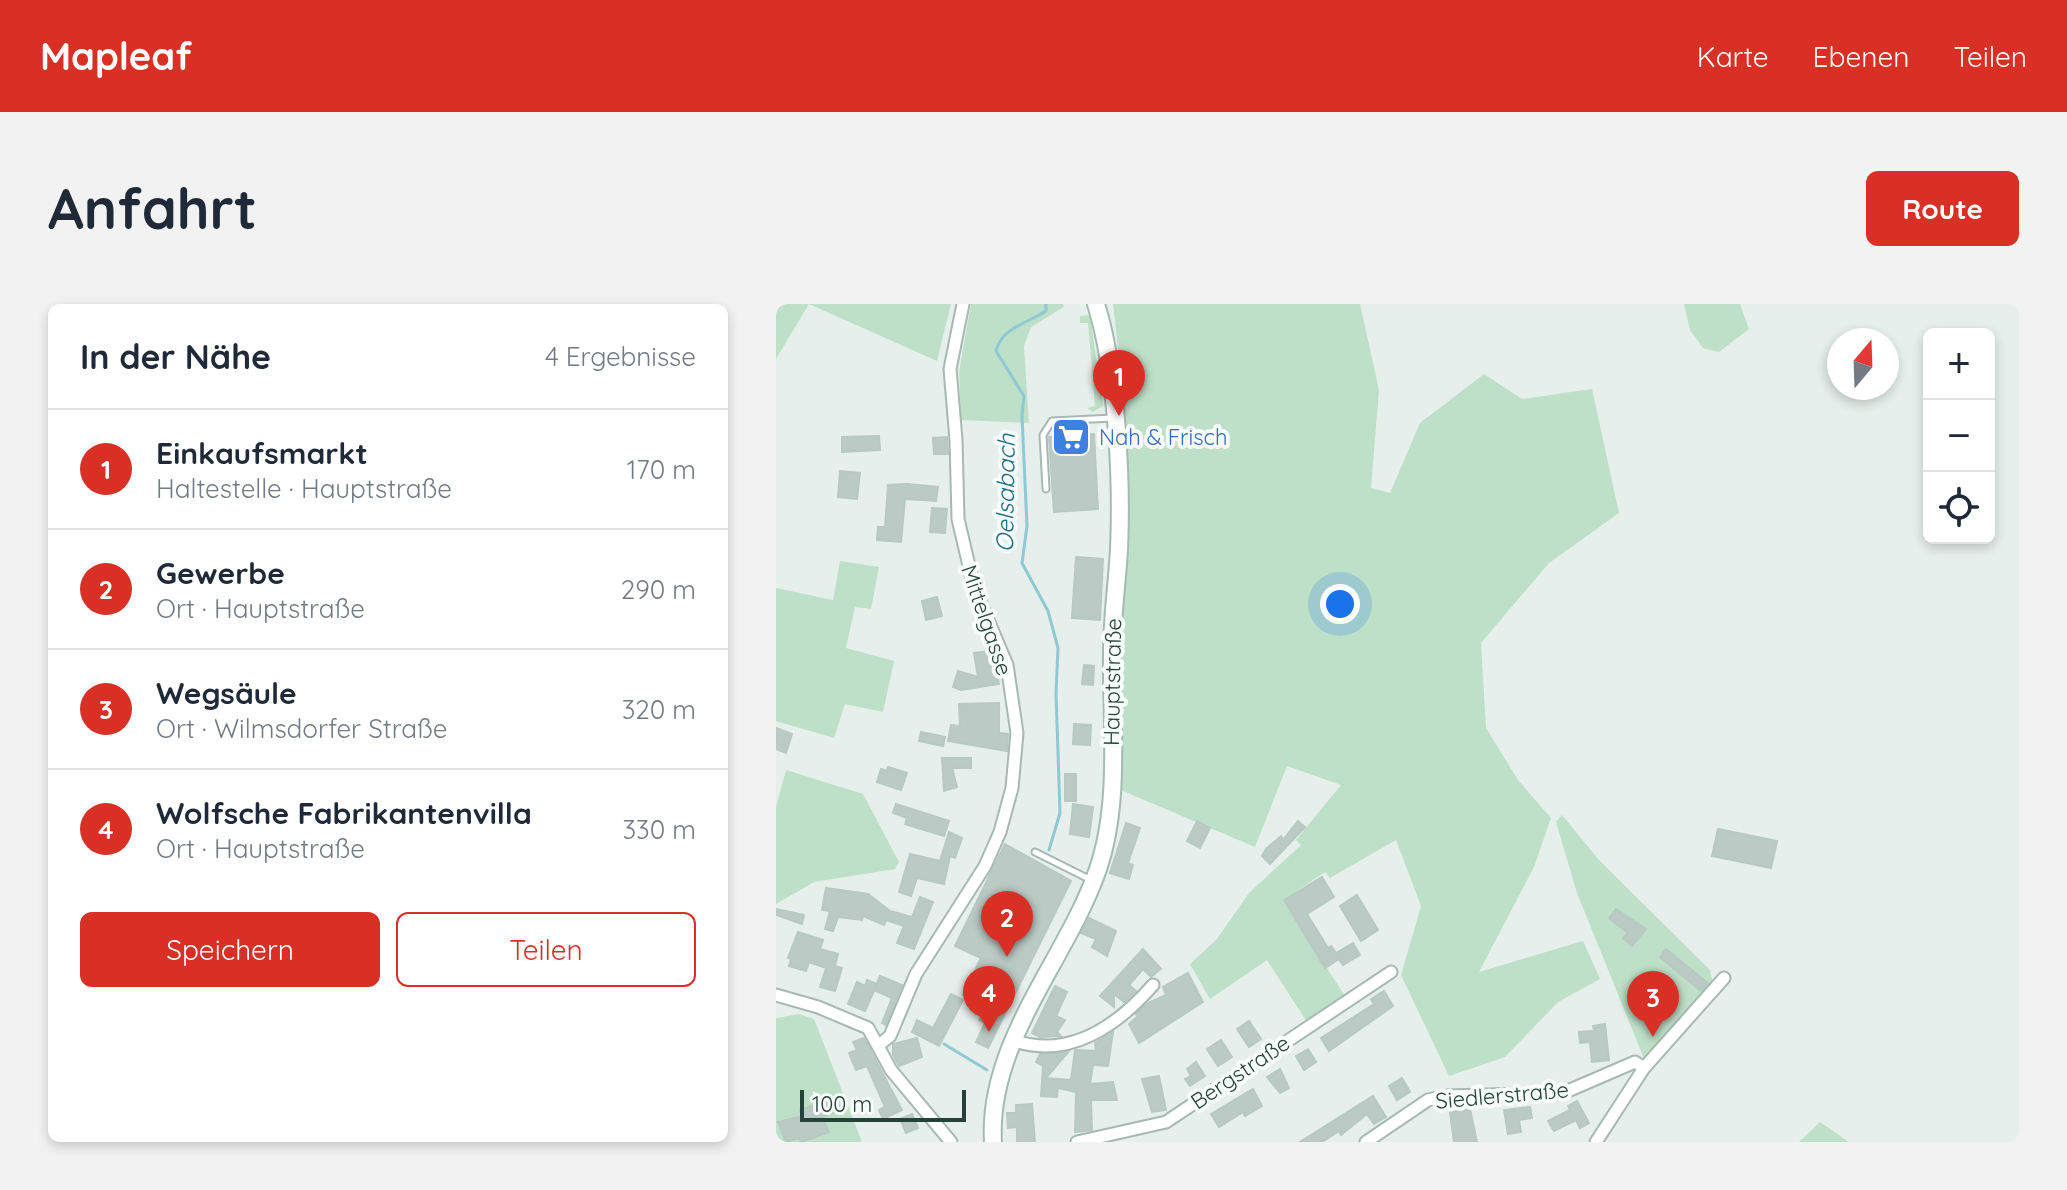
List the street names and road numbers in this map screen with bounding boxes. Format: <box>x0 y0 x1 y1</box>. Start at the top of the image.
street label: Mittelgasse <box>955 561 1019 679</box>
street label: Hauptstraße <box>1097 618 1127 746</box>
street label: Bergstraße <box>1185 1029 1295 1115</box>
street label: Siedlerstraße <box>1434 1075 1570 1115</box>

